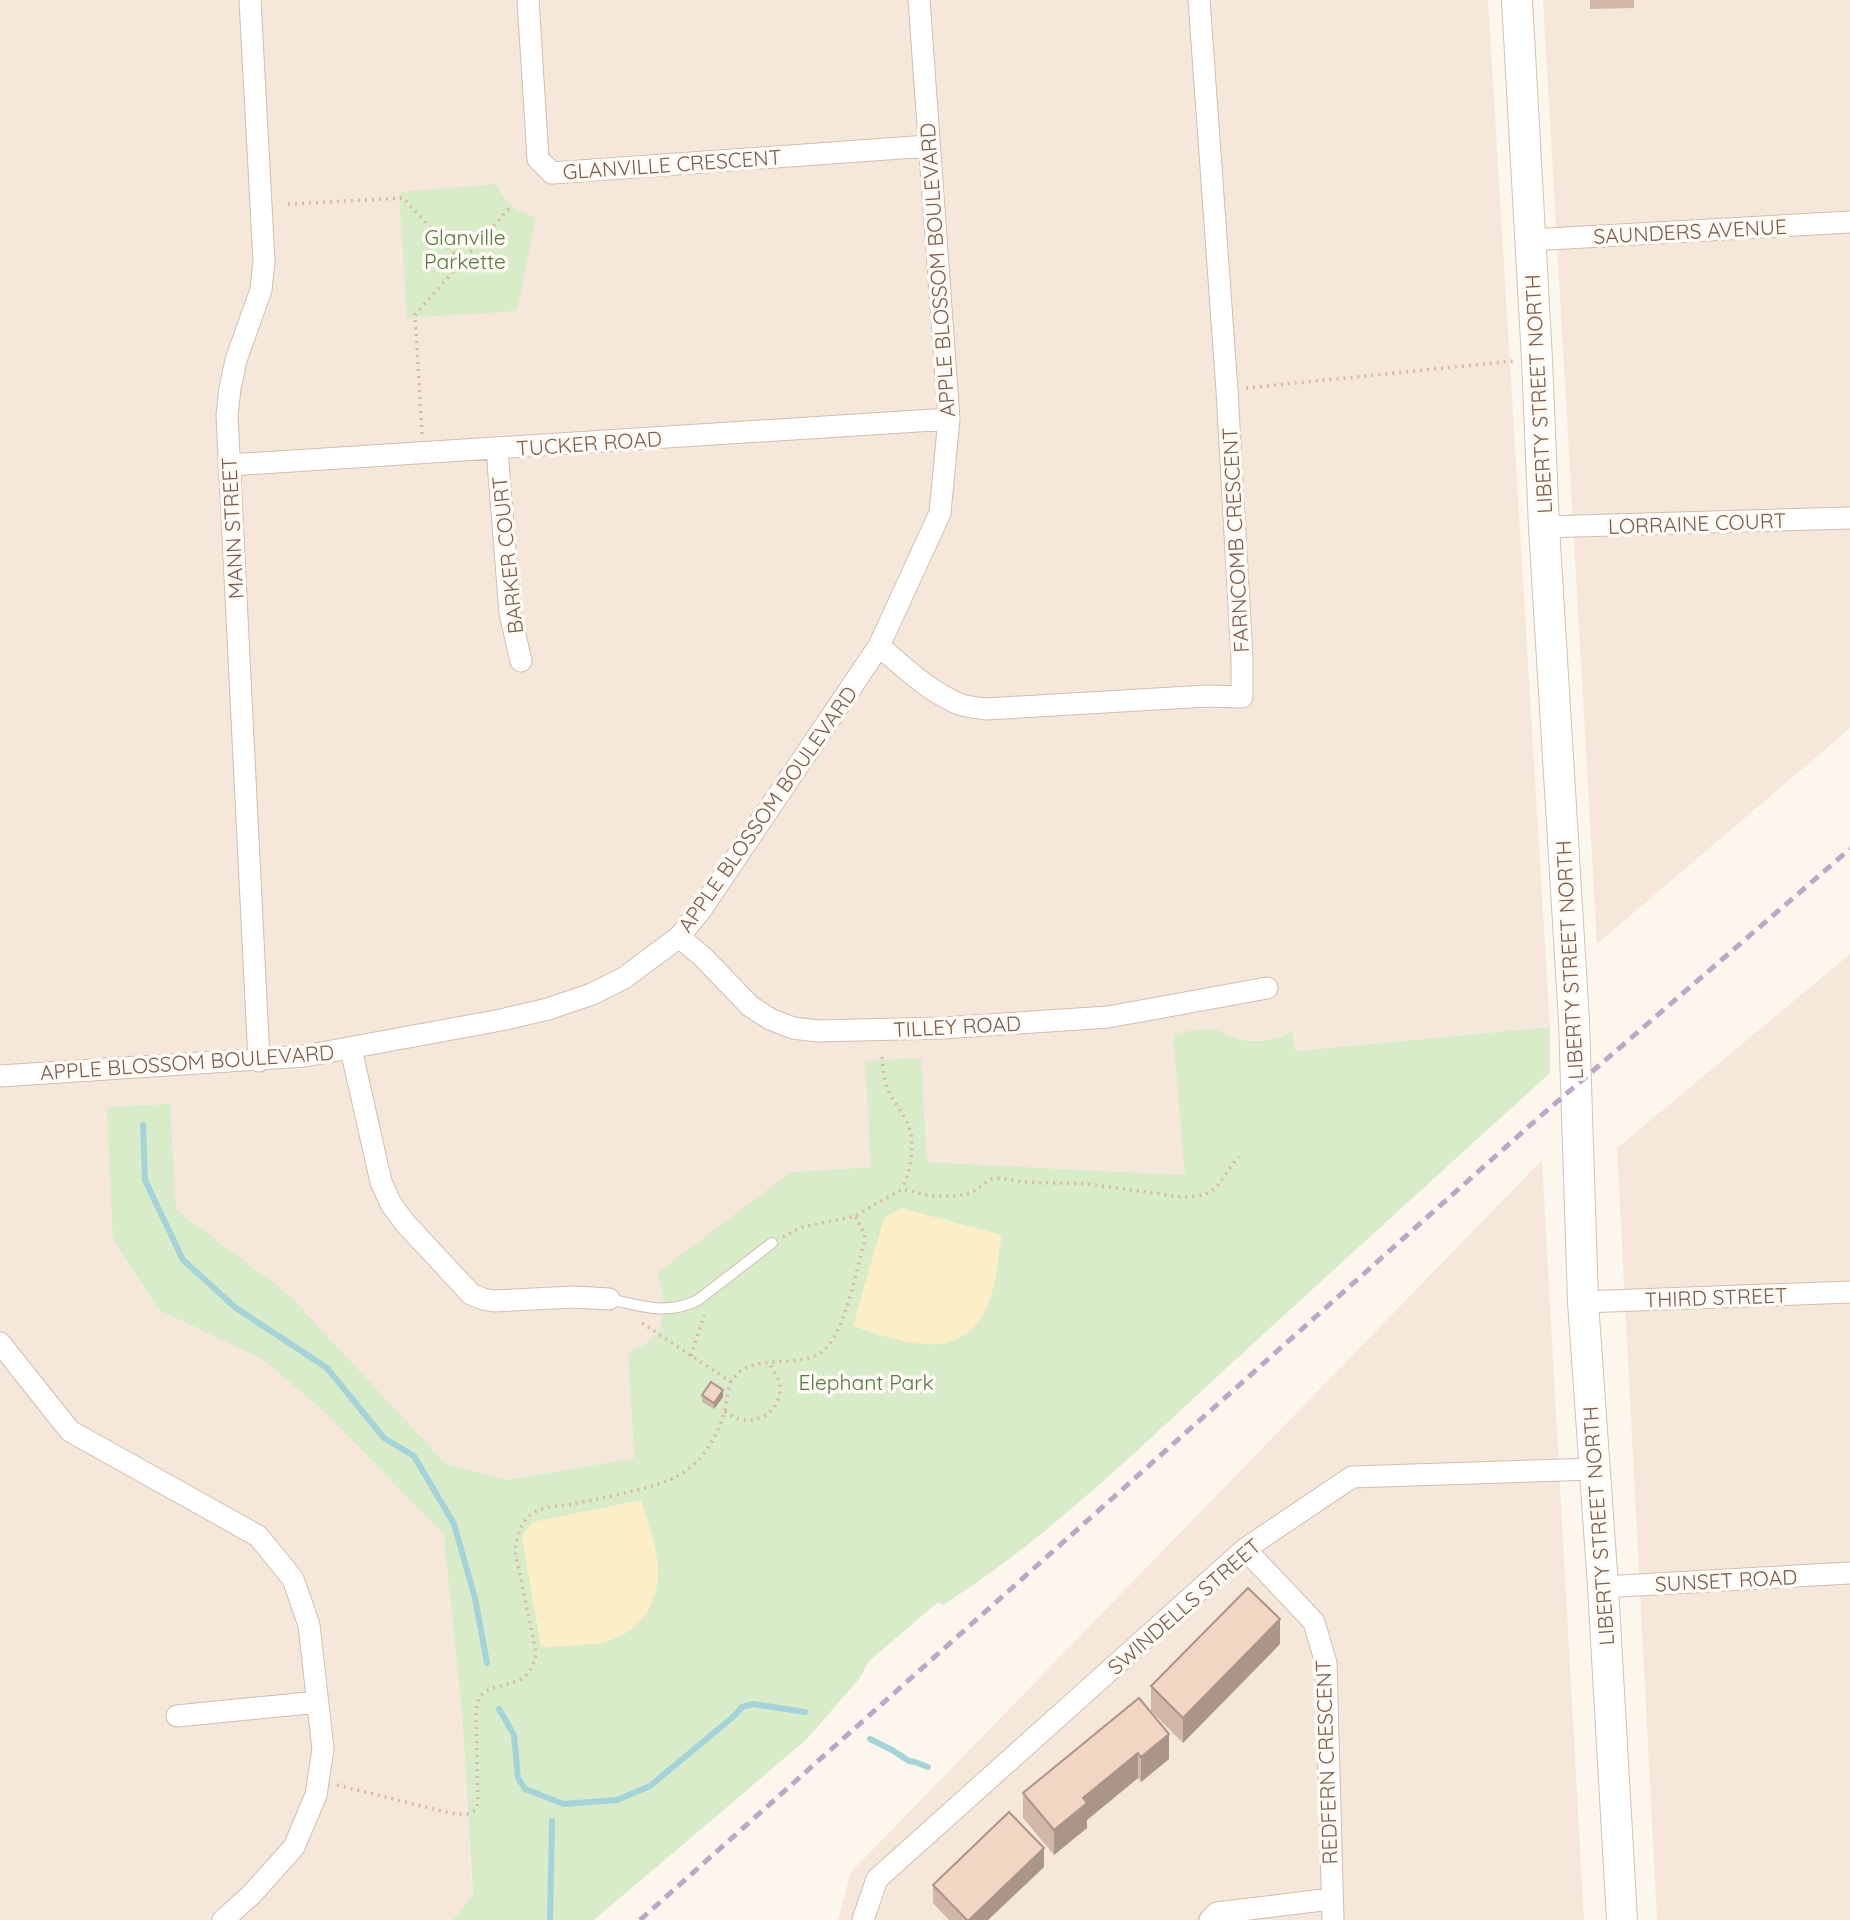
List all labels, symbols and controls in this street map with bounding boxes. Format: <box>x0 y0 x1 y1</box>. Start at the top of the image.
street label: APPLE BLOSSOM BOULEVARD <box>914 122 960 418</box>
street label: GLANVILLE CRESCENT <box>562 143 782 185</box>
street label: SAUNDERS AVENUE <box>1593 213 1787 249</box>
park label: Glanville Parkette <box>424 224 506 274</box>
street label: LIBERTY STREET NORTH <box>1519 274 1557 514</box>
street label: TUCKER ROAD <box>515 425 663 461</box>
street label: FARNCOMB CRESCENT <box>1216 427 1254 653</box>
street label: MANN STREET <box>215 456 249 600</box>
street label: BARKER COURT <box>486 475 528 635</box>
street label: LORRAINE COURT <box>1608 507 1786 539</box>
street label: APPLE BLOSSOM BOULEVARD <box>672 681 862 937</box>
street label: LIBERTY STREET NORTH <box>1550 840 1588 1080</box>
street label: TILLEY ROAD <box>892 1010 1022 1042</box>
street label: APPLE BLOSSOM BOULEVARD <box>39 1039 335 1085</box>
street label: THIRD STREET <box>1644 1282 1788 1312</box>
park label: Elephant Park <box>798 1369 934 1395</box>
street label: LIBERTY STREET NORTH <box>1577 1405 1619 1647</box>
street label: SWINDELLS STREET <box>1102 1532 1266 1680</box>
street label: SUNSET ROAD <box>1654 1563 1798 1597</box>
street label: REDFERN CRESCENT <box>1309 1659 1343 1865</box>

